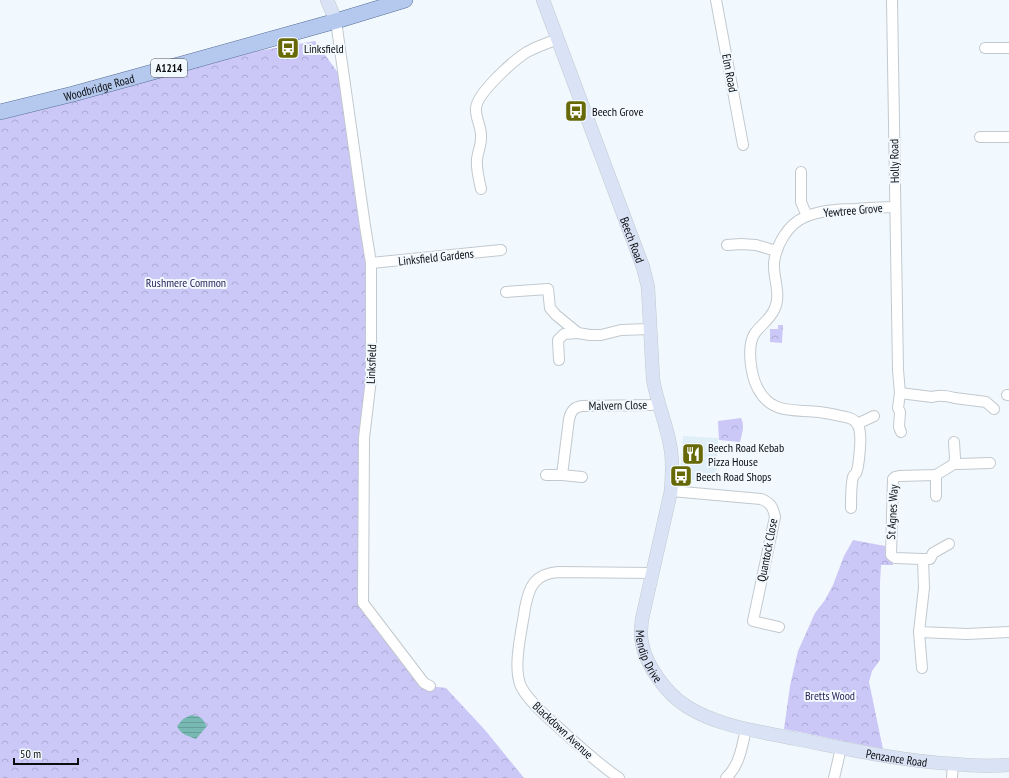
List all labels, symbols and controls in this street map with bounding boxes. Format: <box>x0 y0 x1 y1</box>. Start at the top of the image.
bus stop icon: Linksfield <box>275 35 301 61</box>
place label: Linksfield <box>304 41 344 56</box>
street label: Elm Road <box>719 53 741 93</box>
road number: A1214 <box>151 59 187 77</box>
street label: Woodbridge Road <box>62 70 136 104</box>
bus stop icon: Beech Grove <box>563 98 589 124</box>
place label: Beech Grove <box>592 104 643 119</box>
street label: Holly Road <box>886 139 902 183</box>
street label: Yewtree Grove <box>823 200 883 220</box>
street label: Beech Road <box>617 215 648 265</box>
street label: Linksfield Gardens <box>398 246 474 268</box>
park label: Rushmere Common <box>146 275 226 290</box>
street label: Linksfield <box>363 344 379 384</box>
street label: Malvern Close <box>589 397 647 413</box>
place label: Beech Road Kebab Pizza House <box>708 440 784 469</box>
restaurant icon: Beech Road Kebab Pizza House <box>680 441 706 467</box>
bus stop icon: Beech Road Shops <box>668 463 694 489</box>
place label: Beech Road Shops <box>696 469 771 484</box>
street label: St Agnes Way <box>883 484 901 540</box>
street label: Quantock Close <box>754 517 780 583</box>
street label: Mendip Drive <box>633 630 666 685</box>
park label: Bretts Wood <box>805 688 855 703</box>
street label: Blackdown Avenue <box>530 698 596 762</box>
scale bar <box>14 740 78 766</box>
street label: Penzance Road <box>865 745 928 769</box>
text: 50 m <box>20 746 41 761</box>

